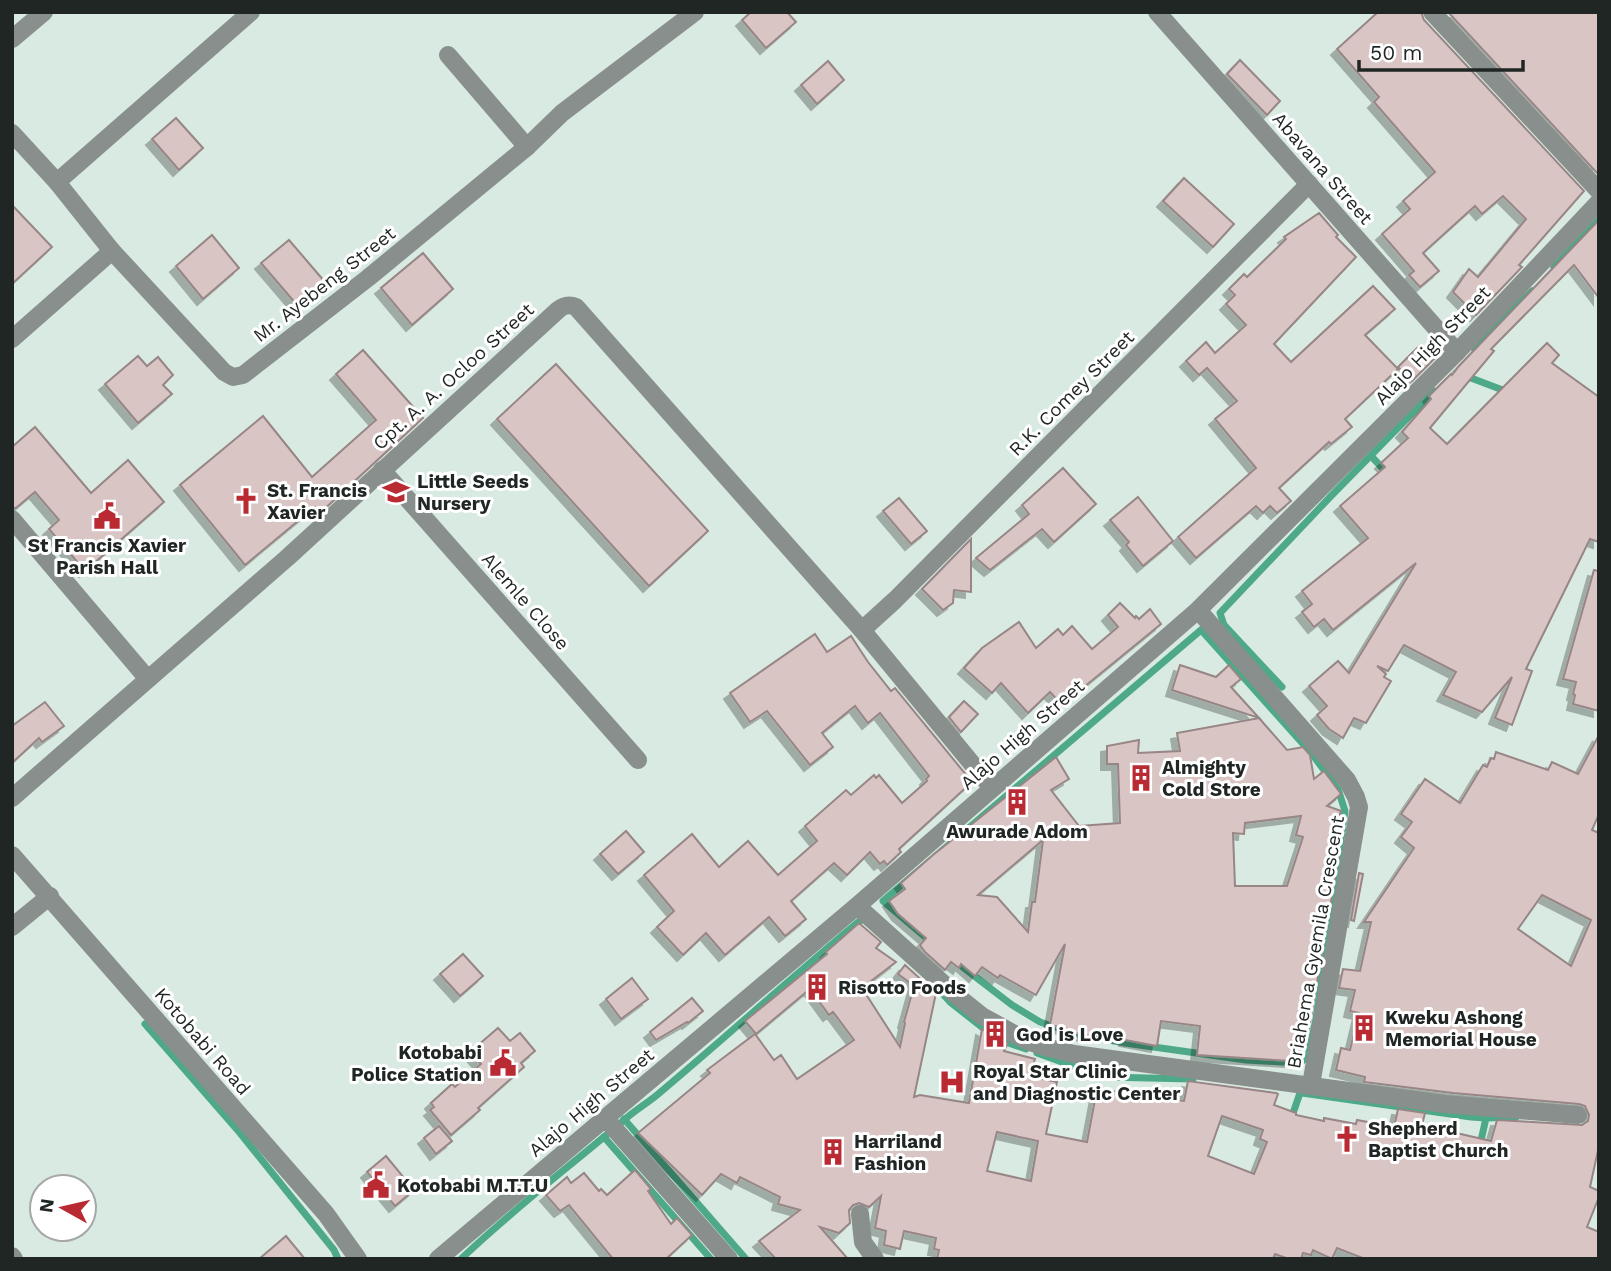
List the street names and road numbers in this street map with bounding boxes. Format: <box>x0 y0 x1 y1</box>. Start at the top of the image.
street label: Abavana Street <box>1268 108 1378 229</box>
street label: Mr. Ayebeng Street <box>249 222 400 347</box>
street label: Alajo High Street <box>1370 281 1495 410</box>
street label: Cpt. A. A. Ocloo Street <box>368 298 538 455</box>
street label: R.K. Comey Street <box>1004 326 1139 461</box>
street label: Alemle Close <box>477 548 574 655</box>
street label: Alajo High Street <box>956 674 1089 794</box>
street label: Briahema Gyemila Crescent <box>1282 814 1349 1070</box>
street label: Kotobabi Road <box>150 983 256 1100</box>
street label: Alajo High Street <box>524 1043 659 1162</box>

